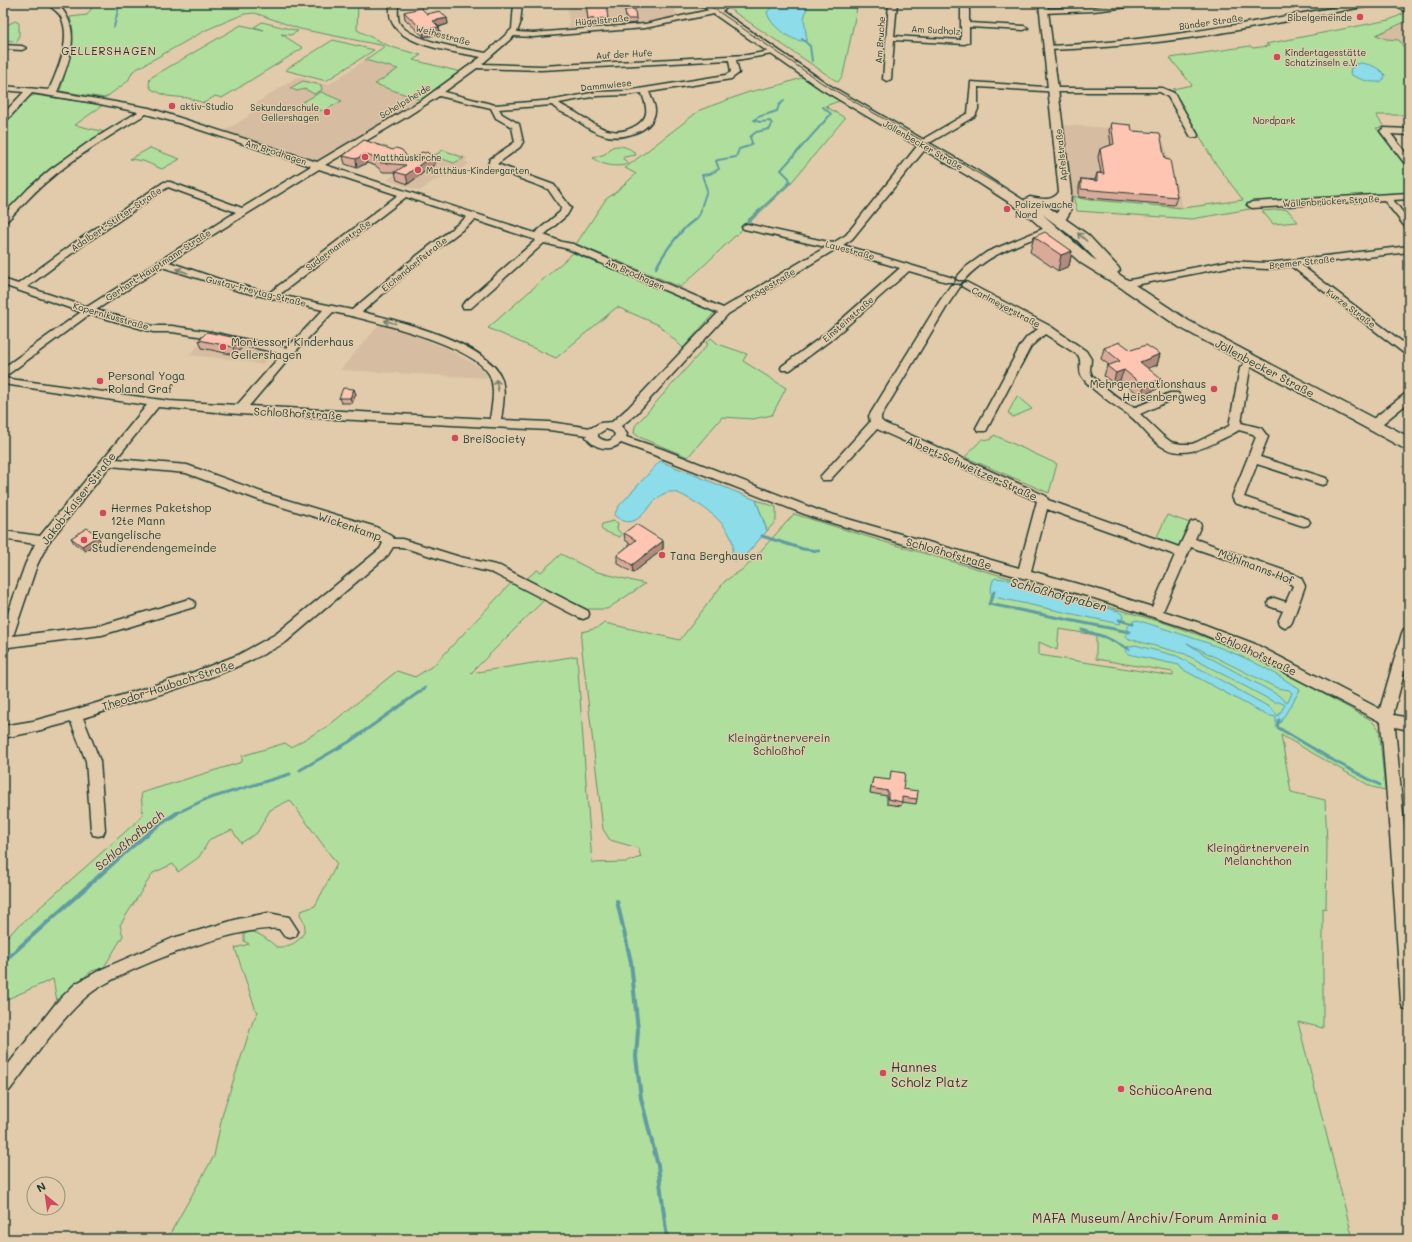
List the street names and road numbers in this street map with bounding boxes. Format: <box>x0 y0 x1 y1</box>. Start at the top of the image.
street label: Hügelstraße <box>575 12 629 28</box>
street label: Bünder Straße <box>1178 12 1244 32</box>
street label: Am Bruche <box>873 16 887 64</box>
street label: Weihestraße <box>414 22 472 48</box>
street label: Am Sudholz <box>911 23 961 37</box>
street label: Auf der Hufe <box>595 47 653 61</box>
street label: Dammwiese <box>580 77 632 93</box>
street label: Schelpsheide <box>377 81 433 121</box>
street label: Jöllenbecker Straße <box>881 118 965 172</box>
street label: Apfelstraße <box>1053 128 1069 182</box>
street label: Am Brodhagen <box>244 137 308 167</box>
street label: Adalbert-Stifter-Straße <box>69 185 163 253</box>
street label: Wallenbrücker Straße <box>1282 193 1380 209</box>
street label: Sudermannstraße <box>303 217 373 273</box>
street label: Gerhart-Hauptmann-Straße <box>103 227 213 303</box>
street label: Eichendorffstraße <box>379 234 449 294</box>
street label: Lauestraße <box>824 238 876 262</box>
street label: Bremer Straße <box>1268 253 1336 271</box>
street label: Am Brodhagen <box>604 256 666 292</box>
street label: Drögestraße <box>743 266 797 304</box>
street label: Gustav-Freytag-Straße <box>205 273 307 309</box>
street label: Carlmeyerstraße <box>970 284 1042 330</box>
street label: Kurze Straße <box>1324 286 1378 330</box>
street label: Einsteinstraße <box>820 294 876 344</box>
street label: Kopernikusstraße <box>72 300 150 332</box>
street label: Jöllenbecker Straße <box>1213 336 1317 401</box>
street label: Schloßhofstraße <box>253 403 343 423</box>
street label: Albert-Schweitzer-Straße <box>904 432 1040 504</box>
street label: Jakob-Kaiser-Straße <box>37 449 119 547</box>
street label: Wickenkamp <box>316 508 384 544</box>
street label: Schloßhofstraße <box>904 534 994 572</box>
street label: Möhlmanns Hof <box>1216 545 1297 588</box>
street label: Schloßhofstraße <box>1213 628 1299 679</box>
street label: Theodor-Haubach-Straße <box>100 656 236 714</box>

